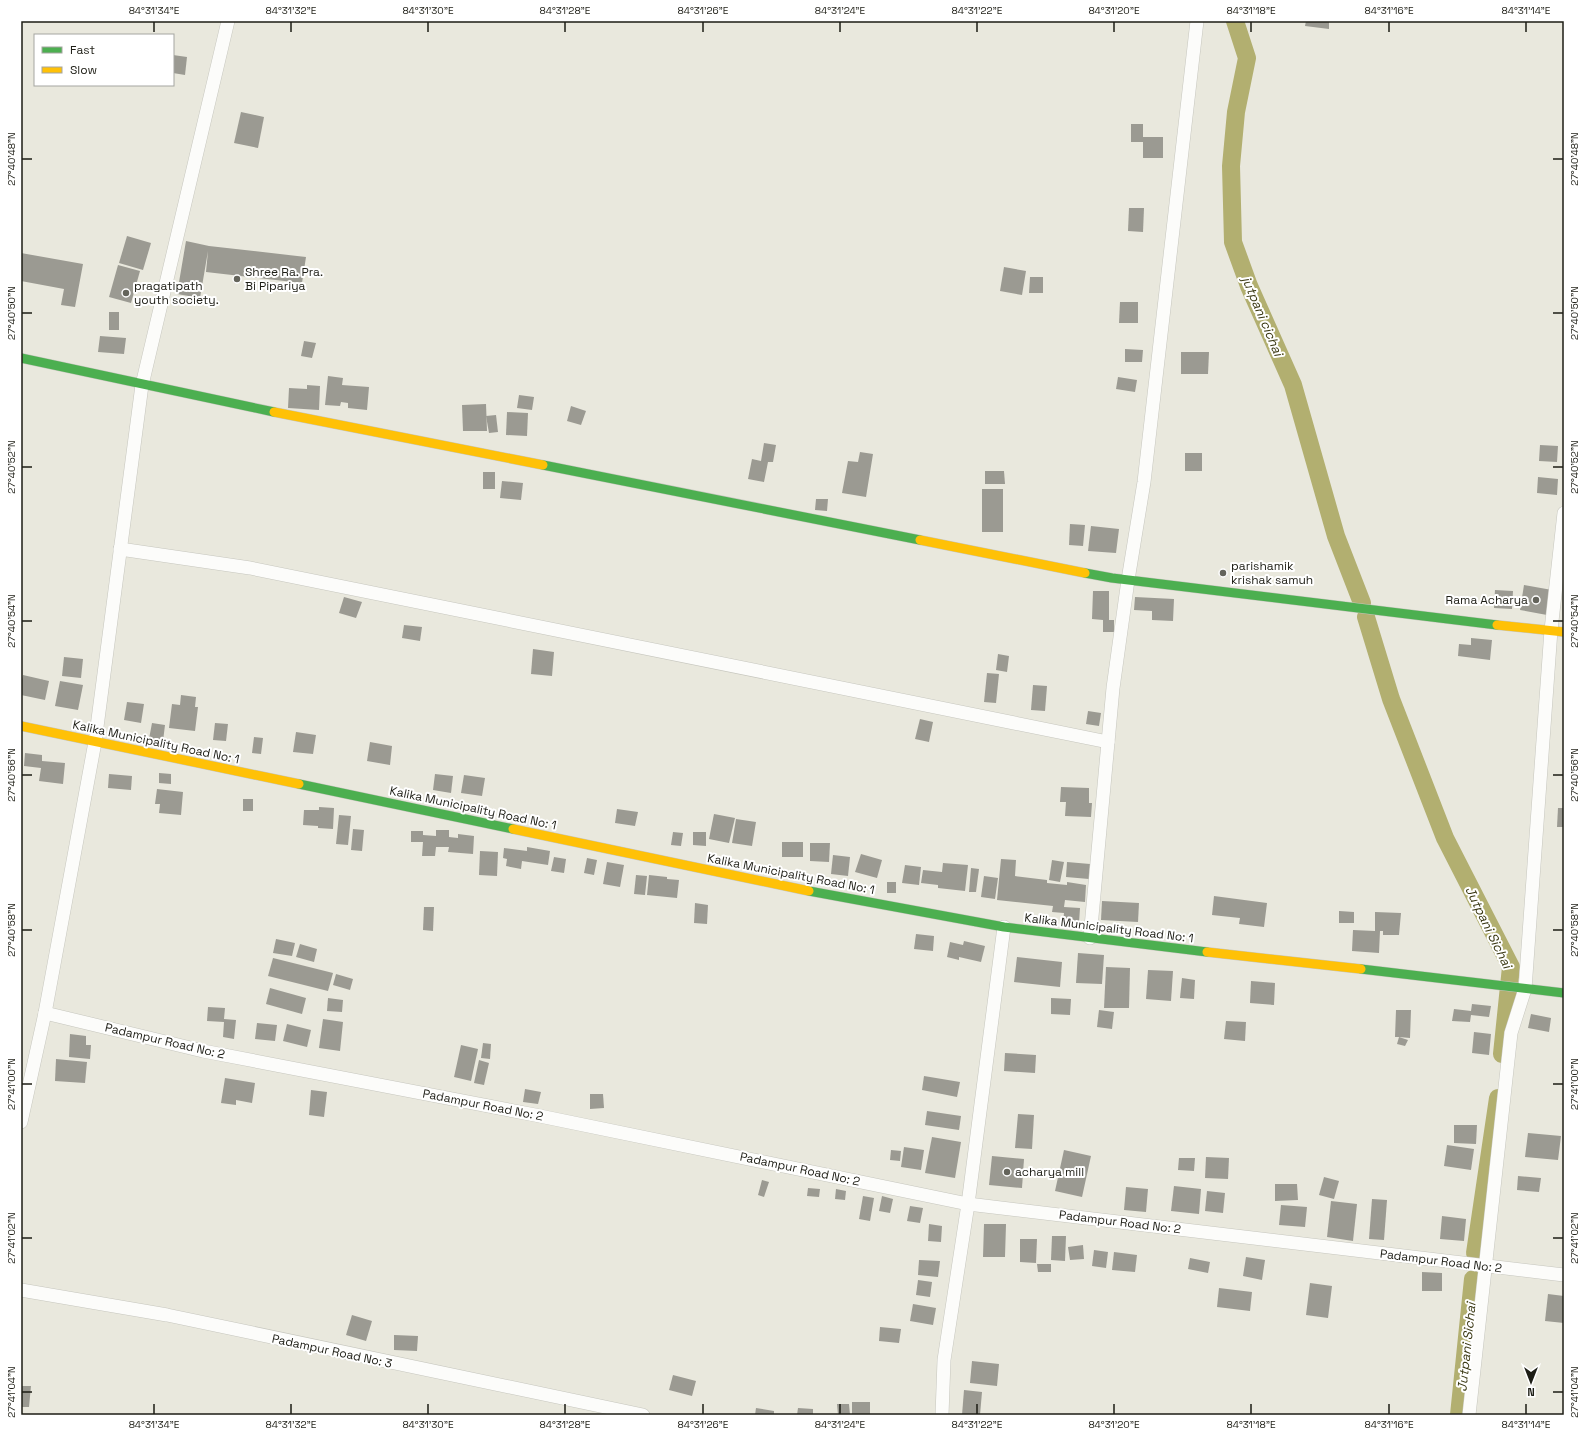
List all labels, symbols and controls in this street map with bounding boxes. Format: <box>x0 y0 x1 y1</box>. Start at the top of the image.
text: 84°31'34"E <box>129 4 180 17</box>
text: 84°31'32"E <box>266 4 317 17</box>
text: 84°31'30"E <box>402 4 454 17</box>
text: 84°31'28"E <box>539 4 591 17</box>
text: 84°31'26"E <box>678 4 729 17</box>
text: 84°31'24"E <box>815 4 866 17</box>
text: 84°31'22"E <box>952 4 1003 17</box>
text: 84°31'20"E <box>1088 4 1140 17</box>
text: 84°31'18"E <box>1226 4 1276 17</box>
text: 84°31'16"E <box>1364 4 1414 17</box>
text: 84°31'14"E <box>1502 4 1551 17</box>
legend <box>34 34 174 86</box>
text: Fast <box>70 42 95 58</box>
text: Slow <box>70 62 97 78</box>
text: 27°40'48"N <box>5 132 18 186</box>
text: 27°40'48"N <box>1568 132 1581 186</box>
place label: Shree Ra. Pra. Bi Pipariya <box>245 264 323 294</box>
water label: jutpani cichai <box>1238 273 1288 360</box>
marker: Shree Ra. Pra. Bi Pipariya <box>232 274 242 284</box>
place label: pragatipath youth society. <box>134 278 219 308</box>
text: 27°40'50"N <box>5 286 18 340</box>
text: 27°40'50"N <box>1568 286 1581 340</box>
marker: pragatipath youth society. <box>121 288 131 298</box>
text: 27°40'52"N <box>5 440 18 494</box>
text: 27°40'52"N <box>1568 440 1581 494</box>
place label: parishamik krishak samuh <box>1231 558 1313 588</box>
marker: parishamik krishak samuh <box>1218 568 1228 578</box>
place label: Rama Acharya <box>1446 592 1528 608</box>
text: 27°40'54"N <box>5 594 18 648</box>
text: 27°40'54"N <box>1568 594 1581 648</box>
marker: Rama Acharya <box>1531 595 1541 605</box>
street label: Kalika Municipality Road No: 1 <box>71 716 241 768</box>
text: 27°40'56"N <box>5 748 18 802</box>
text: 27°40'56"N <box>1568 748 1581 802</box>
street label: Kalika Municipality Road No: 1 <box>388 782 558 834</box>
street label: Kalika Municipality Road No: 1 <box>706 850 876 898</box>
water label: Jutpani Sichai <box>1461 883 1517 973</box>
text: 27°40'58"N <box>5 903 18 957</box>
text: 27°40'58"N <box>1568 903 1581 957</box>
street label: Kalika Municipality Road No: 1 <box>1024 910 1194 946</box>
street label: Padampur Road No: 2 <box>103 1019 227 1063</box>
text: 27°41'00"N <box>5 1058 18 1110</box>
text: 27°41'00"N <box>1568 1058 1581 1110</box>
street label: Padampur Road No: 2 <box>421 1085 545 1125</box>
street label: Padampur Road No: 2 <box>738 1148 862 1190</box>
place label: acharya mill <box>1015 1164 1084 1180</box>
marker: acharya mill <box>1002 1167 1012 1177</box>
street label: Padampur Road No: 2 <box>1058 1207 1182 1237</box>
text: 27°41'02"N <box>5 1212 18 1264</box>
text: 27°41'02"N <box>1568 1212 1581 1264</box>
street label: Padampur Road No: 2 <box>1379 1246 1503 1276</box>
water label: Jutpani Sichai <box>1453 1300 1480 1392</box>
street label: Padampur Road No: 3 <box>270 1330 394 1372</box>
north arrow <box>1511 1362 1551 1402</box>
text: 27°41'04"N <box>5 1366 18 1418</box>
text: 27°41'04"N <box>1568 1366 1581 1418</box>
text: N <box>1527 1385 1535 1399</box>
text: 84°31'34"E <box>129 1418 180 1431</box>
text: 84°31'32"E <box>266 1418 317 1431</box>
text: 84°31'30"E <box>402 1418 454 1431</box>
text: 84°31'28"E <box>539 1418 591 1431</box>
text: 84°31'26"E <box>678 1418 729 1431</box>
text: 84°31'24"E <box>815 1418 866 1431</box>
text: 84°31'22"E <box>952 1418 1003 1431</box>
text: 84°31'20"E <box>1088 1418 1140 1431</box>
text: 84°31'18"E <box>1226 1418 1276 1431</box>
text: 84°31'16"E <box>1364 1418 1414 1431</box>
text: 84°31'14"E <box>1502 1418 1551 1431</box>

